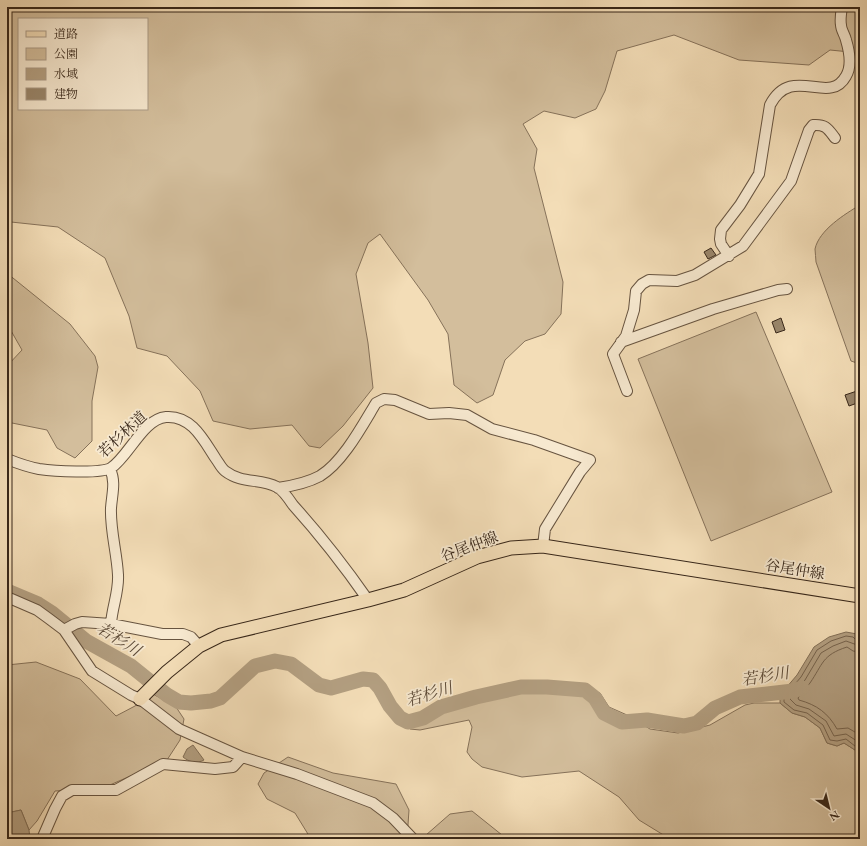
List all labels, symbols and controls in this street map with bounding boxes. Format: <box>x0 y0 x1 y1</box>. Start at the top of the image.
legend <box>18 18 148 110</box>
text: 道路 <box>54 26 78 42</box>
text: 公園 <box>54 46 78 62</box>
text: 水域 <box>54 66 78 82</box>
text: 建物 <box>54 86 78 102</box>
street label: 若杉林道 <box>94 407 150 461</box>
street label: 谷尾仲線 <box>438 527 500 565</box>
street label: 谷尾仲線 <box>764 555 826 583</box>
water label: 若杉川 <box>93 617 147 662</box>
water label: 若杉川 <box>740 662 792 690</box>
water label: 若杉川 <box>403 676 457 711</box>
north arrow <box>809 788 849 828</box>
text: N <box>827 808 842 825</box>

